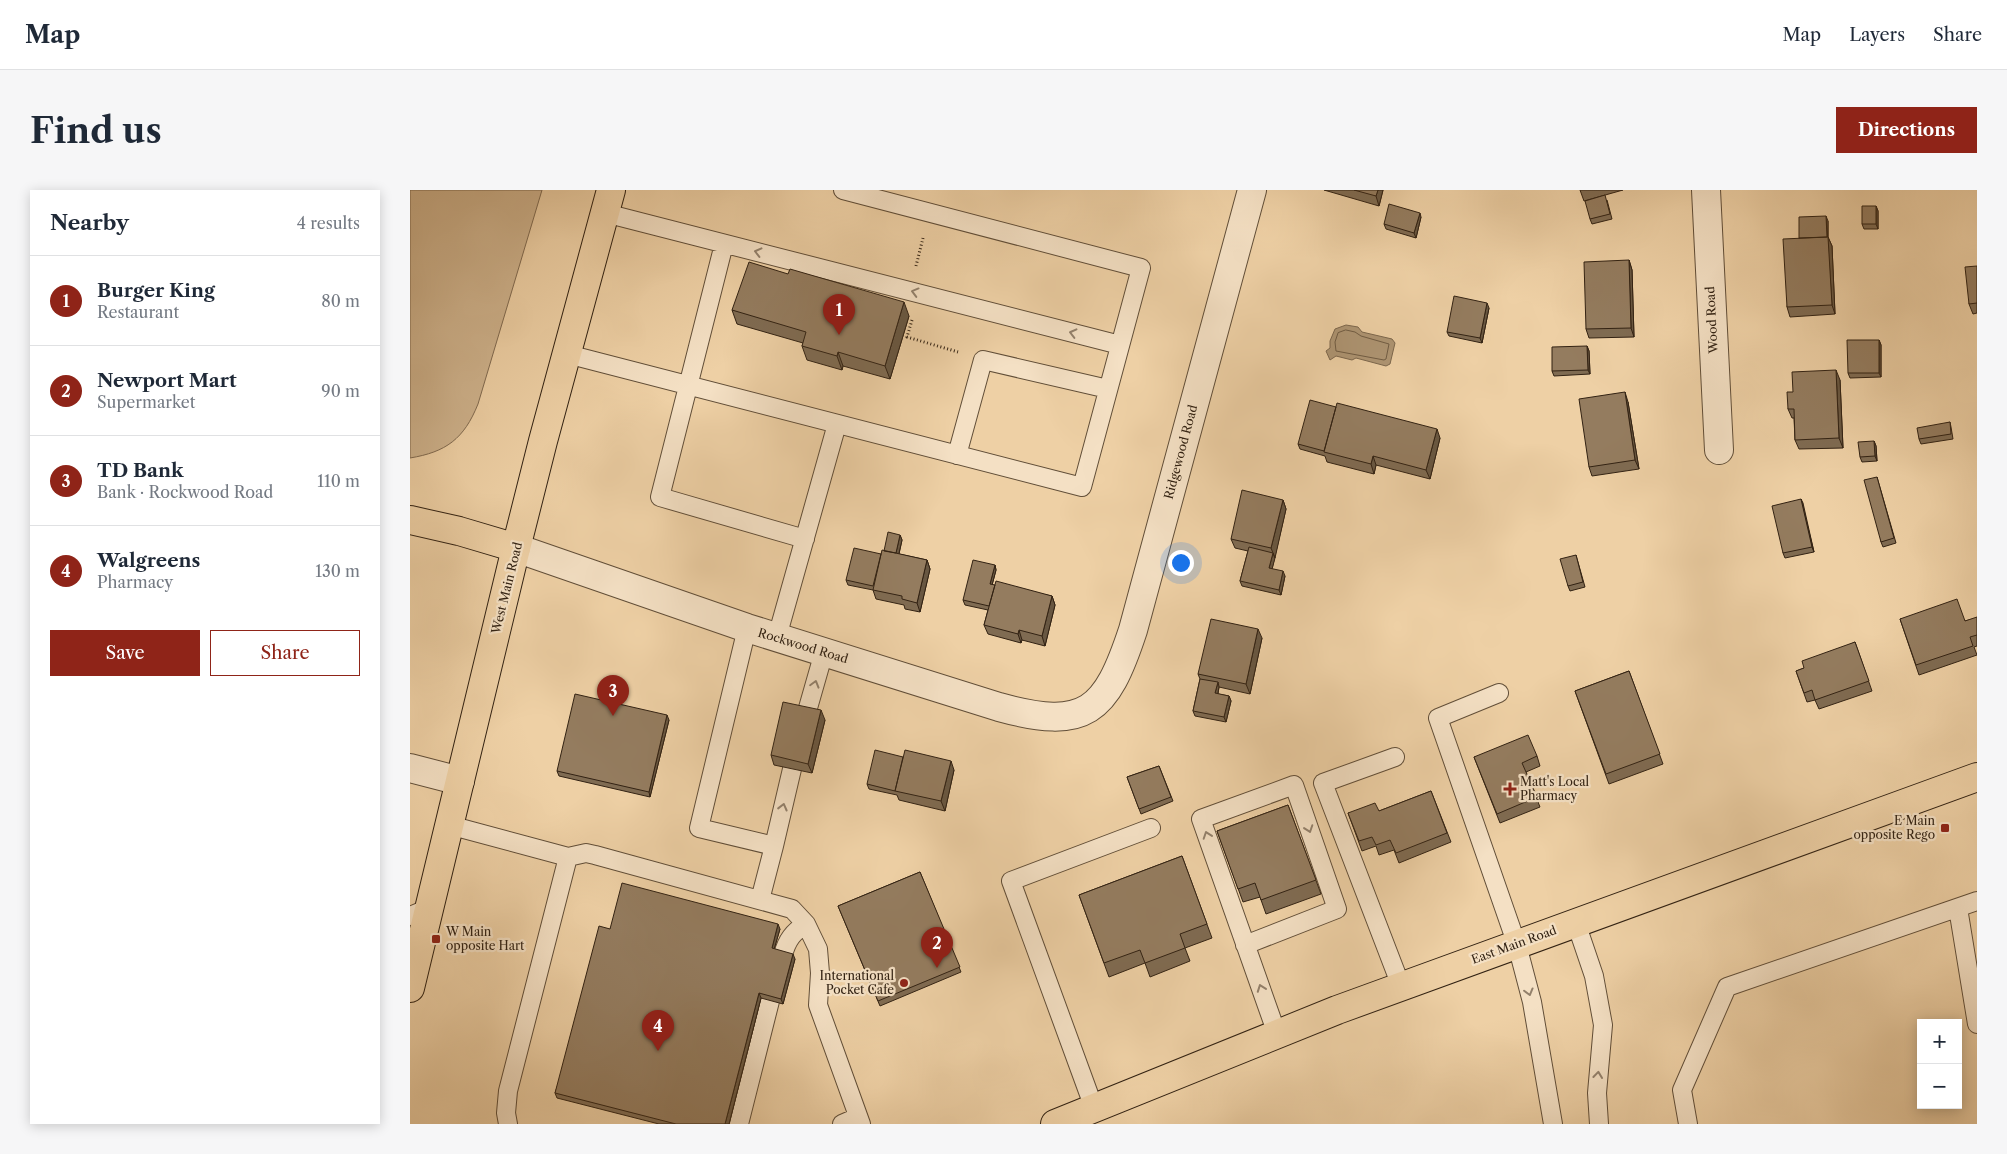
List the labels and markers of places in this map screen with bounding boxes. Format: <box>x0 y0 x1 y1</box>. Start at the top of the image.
pin: 1 <box>823 294 855 335</box>
pin: 3 <box>597 675 629 716</box>
place label: Matt's Local Pharmacy <box>1520 774 1590 803</box>
marker: Matt's Local Pharmacy <box>1504 783 1516 795</box>
place label: E Main opposite Rego <box>1853 813 1935 842</box>
marker: E Main opposite Rego <box>1939 822 1951 834</box>
place label: W Main opposite Hart <box>445 924 525 953</box>
pin: 2 <box>921 927 953 968</box>
marker: W Main opposite Hart <box>430 933 442 945</box>
place label: International Pocket Cafe <box>819 968 894 997</box>
marker: International Pocket Cafe <box>898 977 910 989</box>
pin: 4 <box>642 1010 674 1051</box>

